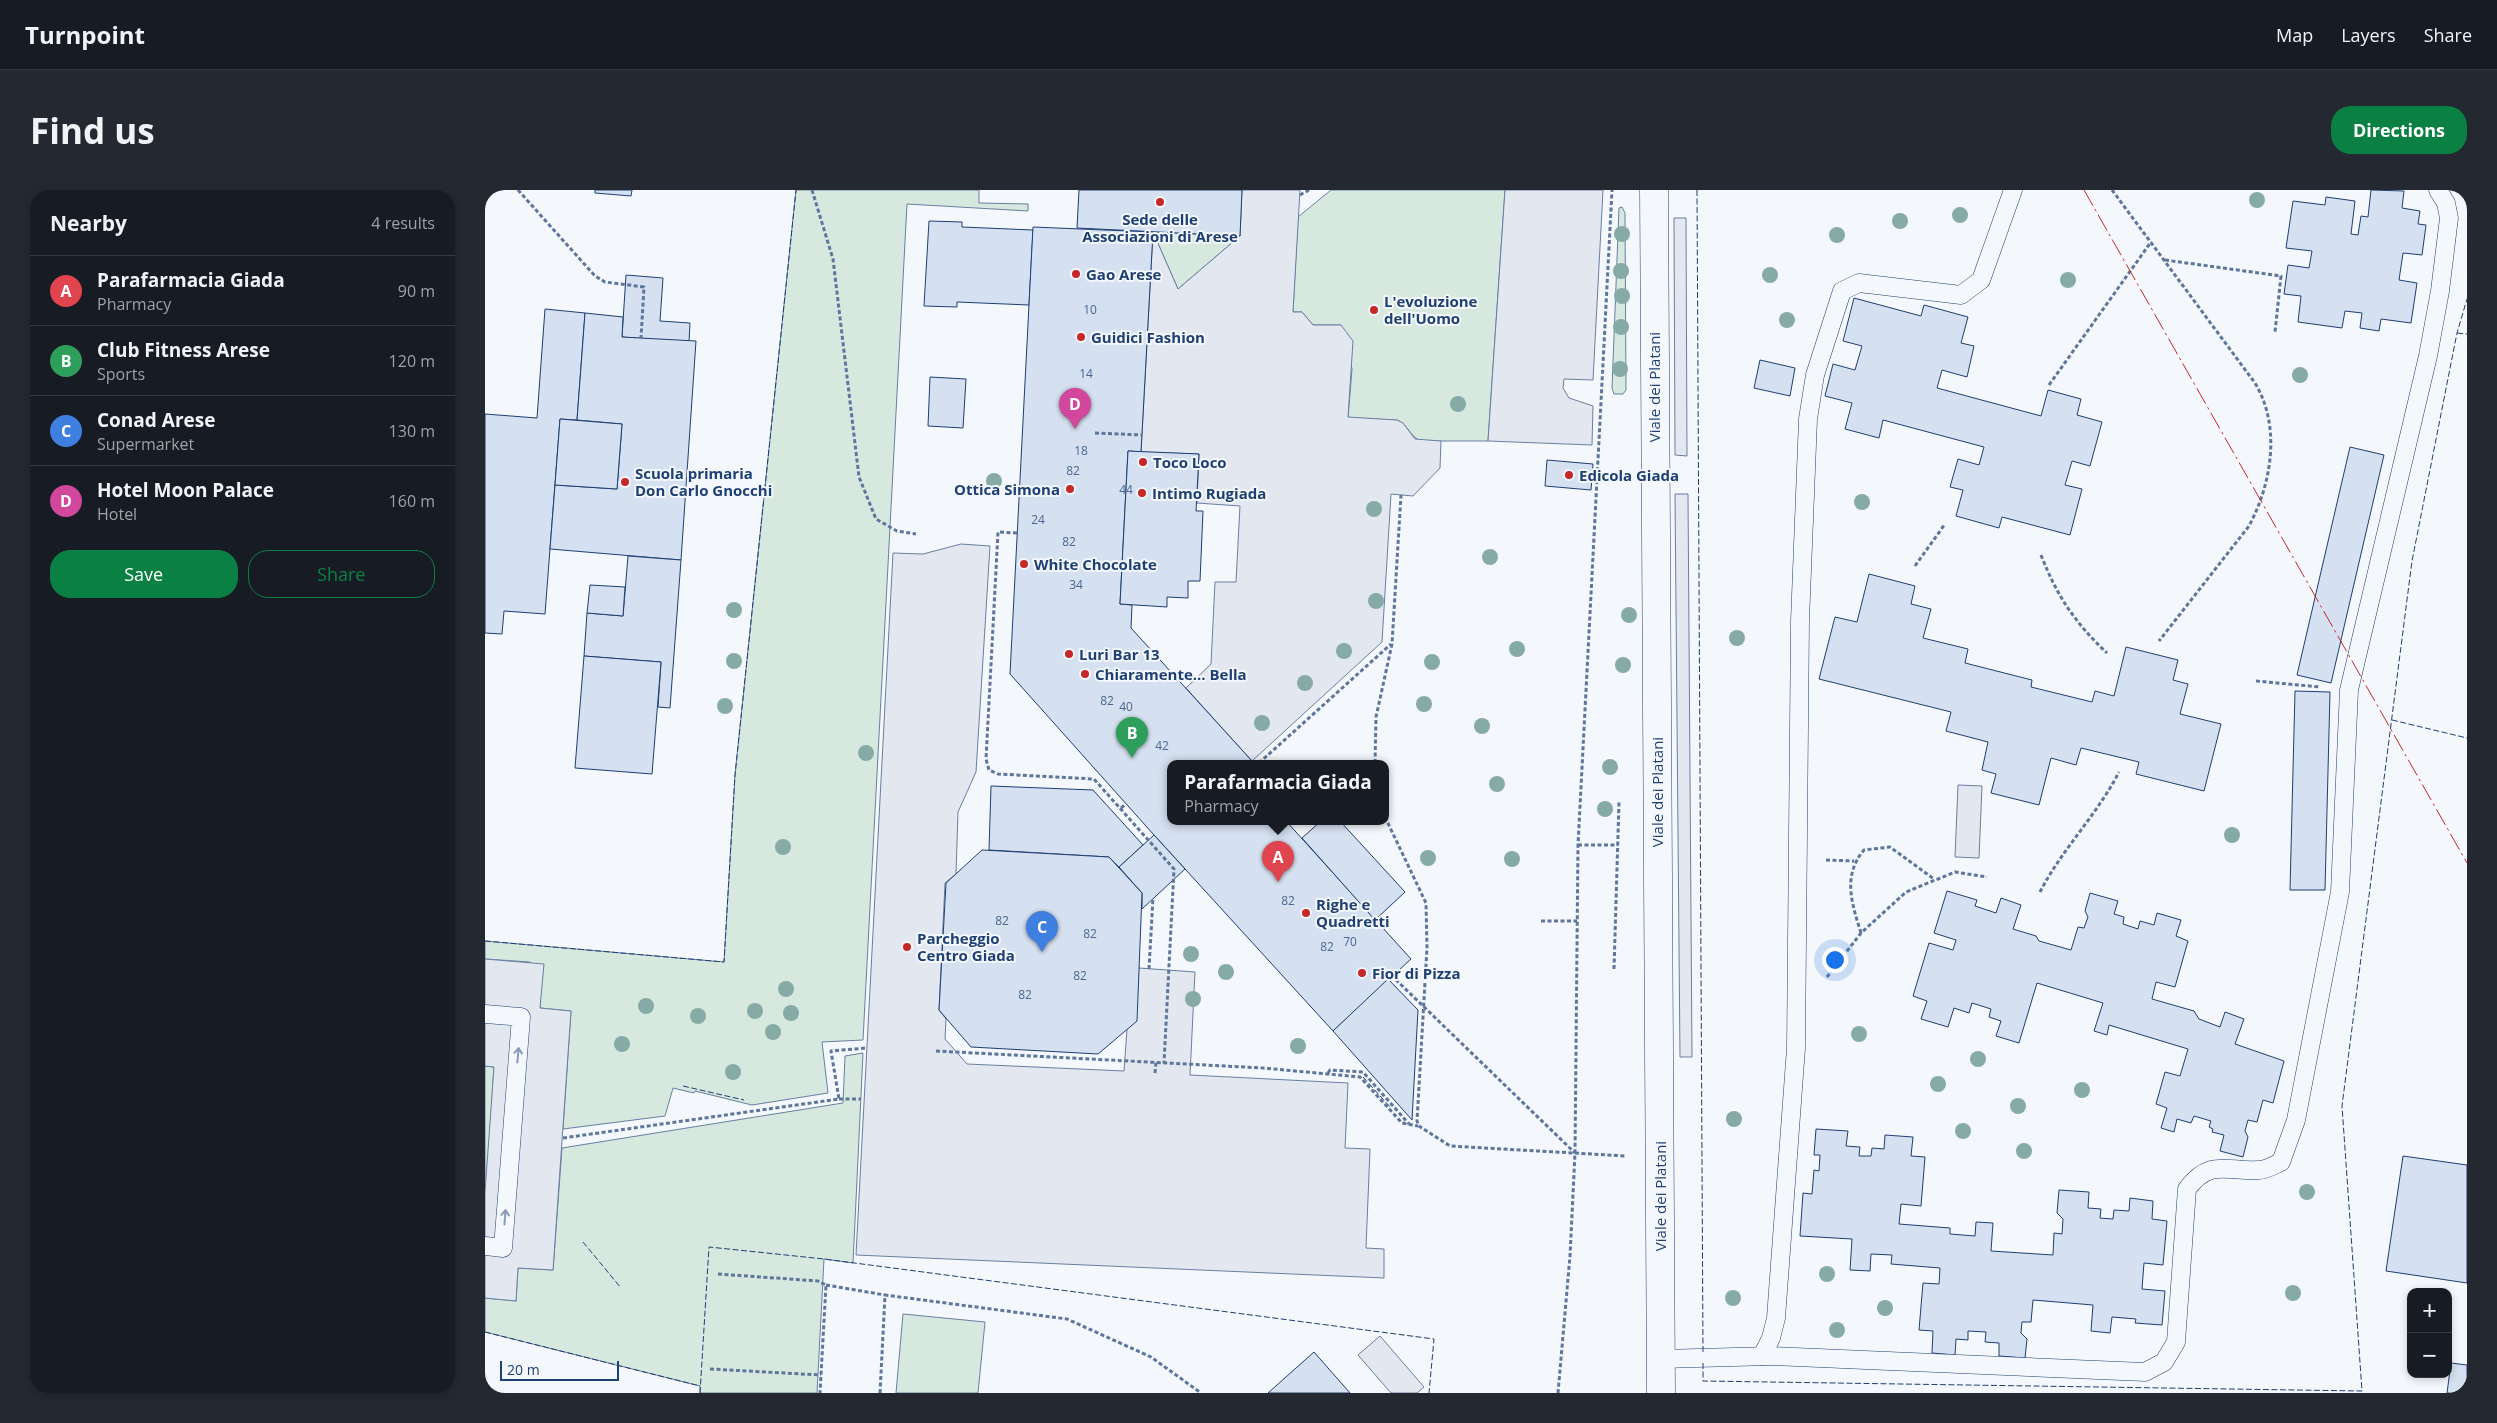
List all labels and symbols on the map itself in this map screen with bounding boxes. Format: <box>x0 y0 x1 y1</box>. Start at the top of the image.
marker: Sede delle Associazioni di Arese <box>1154 196 1166 208</box>
place label: Sede delle Associazioni di Arese <box>1082 209 1238 246</box>
place label: Gao Arese <box>1086 264 1162 284</box>
marker: Gao Arese <box>1070 268 1082 280</box>
place label: L'evoluzione dell'Uomo <box>1384 291 1478 328</box>
house number: 10 <box>1083 301 1097 318</box>
marker: L'evoluzione dell'Uomo <box>1368 304 1380 316</box>
place label: Guidici Fashion <box>1091 327 1205 347</box>
marker: Guidici Fashion <box>1075 331 1087 343</box>
street label: Viale dei Platani <box>1644 332 1664 442</box>
house number: 14 <box>1079 365 1093 382</box>
pin: D <box>1059 388 1091 429</box>
house number: 18 <box>1074 442 1088 459</box>
place label: Toco Loco <box>1153 452 1227 472</box>
marker: Toco Loco <box>1137 456 1149 468</box>
house number: 82 <box>1066 462 1080 479</box>
place label: Scuola primaria Don Carlo Gnocchi <box>635 463 772 500</box>
place label: Edicola Giada <box>1579 465 1679 485</box>
marker: Edicola Giada <box>1563 469 1575 481</box>
marker: Scuola primaria Don Carlo Gnocchi <box>619 476 631 488</box>
place label: Ottica Simona <box>954 479 1060 499</box>
house number: 44 <box>1119 481 1133 498</box>
marker: Ottica Simona <box>1064 483 1076 495</box>
place label: Intimo Rugiada <box>1152 483 1266 503</box>
marker: Intimo Rugiada <box>1136 487 1148 499</box>
house number: 24 <box>1031 511 1045 528</box>
house number: 82 <box>1062 533 1076 550</box>
place label: White Chocolate <box>1034 554 1157 574</box>
marker: White Chocolate <box>1018 558 1030 570</box>
house number: 34 <box>1069 576 1083 593</box>
place label: Luri Bar 13 <box>1079 644 1160 664</box>
marker: Luri Bar 13 <box>1063 648 1075 660</box>
place label: Chiaramente... Bella <box>1095 664 1247 684</box>
marker: Chiaramente... Bella <box>1079 668 1091 680</box>
house number: 82 <box>1100 692 1114 709</box>
house number: 40 <box>1119 698 1133 715</box>
pin: B <box>1116 717 1148 758</box>
house number: 42 <box>1155 737 1169 754</box>
street label: Viale dei Platani <box>1647 737 1667 847</box>
pin: A <box>1262 841 1294 882</box>
house number: 82 <box>1281 892 1295 909</box>
place label: Righe e Quadretti <box>1316 894 1390 931</box>
marker: Righe e Quadretti <box>1300 907 1312 919</box>
pin: C <box>1026 911 1058 952</box>
house number: 82 <box>995 912 1009 929</box>
house number: 82 <box>1083 925 1097 942</box>
place label: Parcheggio Centro Giada <box>917 928 1015 965</box>
house number: 70 <box>1343 933 1357 950</box>
house number: 82 <box>1320 938 1334 955</box>
marker: Parcheggio Centro Giada <box>901 941 913 953</box>
your location <box>1822 947 1848 973</box>
place label: Fior di Pizza <box>1372 963 1460 983</box>
house number: 82 <box>1073 967 1087 984</box>
marker: Fior di Pizza <box>1356 967 1368 979</box>
house number: 82 <box>1018 986 1032 1003</box>
one-way arrow <box>513 1047 522 1063</box>
street label: Viale dei Platani <box>1650 1141 1670 1251</box>
one-way arrow <box>500 1209 510 1225</box>
scale bar <box>500 1358 619 1381</box>

